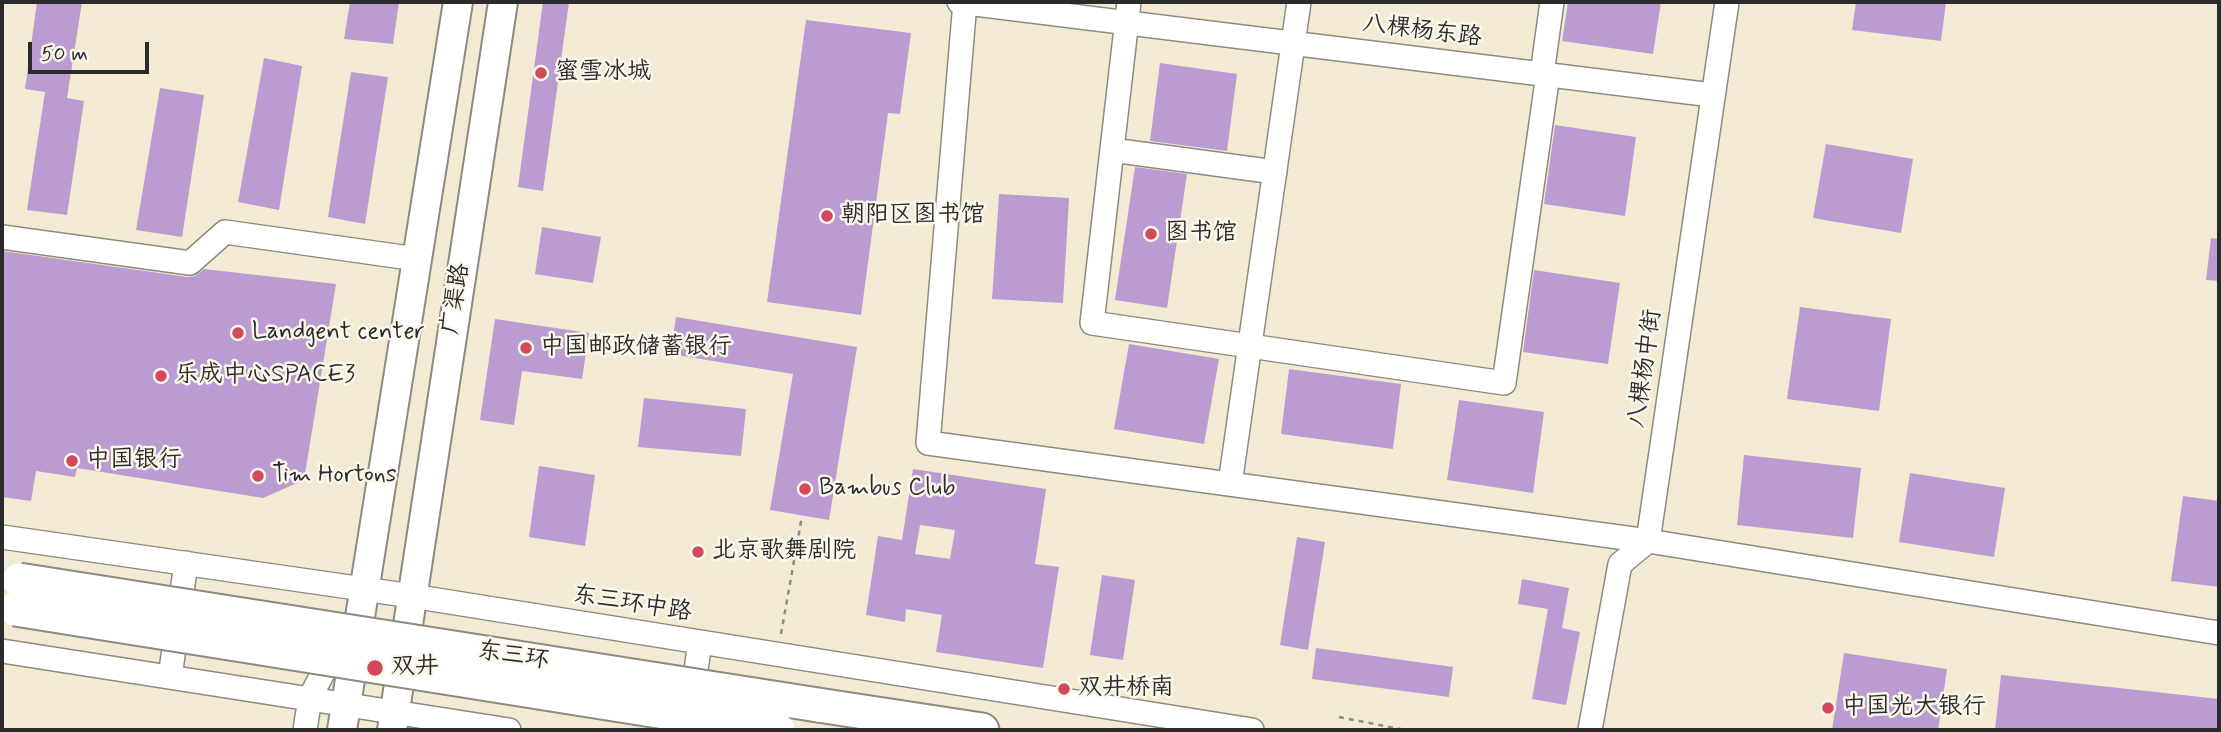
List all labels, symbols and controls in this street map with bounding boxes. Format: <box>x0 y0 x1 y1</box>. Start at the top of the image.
street label: 八棵杨东路 <box>1361 10 1483 54</box>
scale bar <box>32 28 152 72</box>
text: 50 m <box>41 40 88 68</box>
place label: 蜜雪冰城 <box>555 59 651 87</box>
marker: 蜜雪冰城 <box>533 65 549 81</box>
place label: 朝阳区图书馆 <box>841 202 985 230</box>
marker: 朝阳区图书馆 <box>819 208 835 224</box>
place label: 图书馆 <box>1165 220 1237 248</box>
marker: 图书馆 <box>1143 226 1159 242</box>
street label: 广渠路 <box>437 261 477 337</box>
street label: 八棵杨中街 <box>1623 308 1669 430</box>
place label: Landgent center <box>252 319 425 347</box>
marker: Landgent center <box>230 325 246 341</box>
place label: 中国邮政储蓄银行 <box>540 334 732 362</box>
marker: 中国邮政储蓄银行 <box>518 340 534 356</box>
place label: 乐成中心SPACE3 <box>175 362 355 390</box>
marker: 乐成中心SPACE3 <box>153 368 169 384</box>
place label: 中国银行 <box>86 447 182 475</box>
marker: 中国银行 <box>64 453 80 469</box>
place label: Tim Hortons <box>272 462 396 490</box>
marker: Tim Hortons <box>250 468 266 484</box>
place label: Bambus Club <box>819 475 955 503</box>
marker: Bambus Club <box>797 481 813 497</box>
place label: 北京歌舞剧院 <box>712 538 856 566</box>
marker: 北京歌舞剧院 <box>690 544 706 560</box>
street label: 东三环中路 <box>570 581 694 629</box>
street label: 东三环 <box>475 637 551 677</box>
place label: 双井 <box>391 654 439 682</box>
marker: 双井 <box>365 658 385 678</box>
place label: 双井桥南 <box>1078 675 1174 703</box>
marker: 双井桥南 <box>1056 681 1072 697</box>
place label: 中国光大银行 <box>1842 694 1986 722</box>
marker: 中国光大银行 <box>1820 700 1836 716</box>

